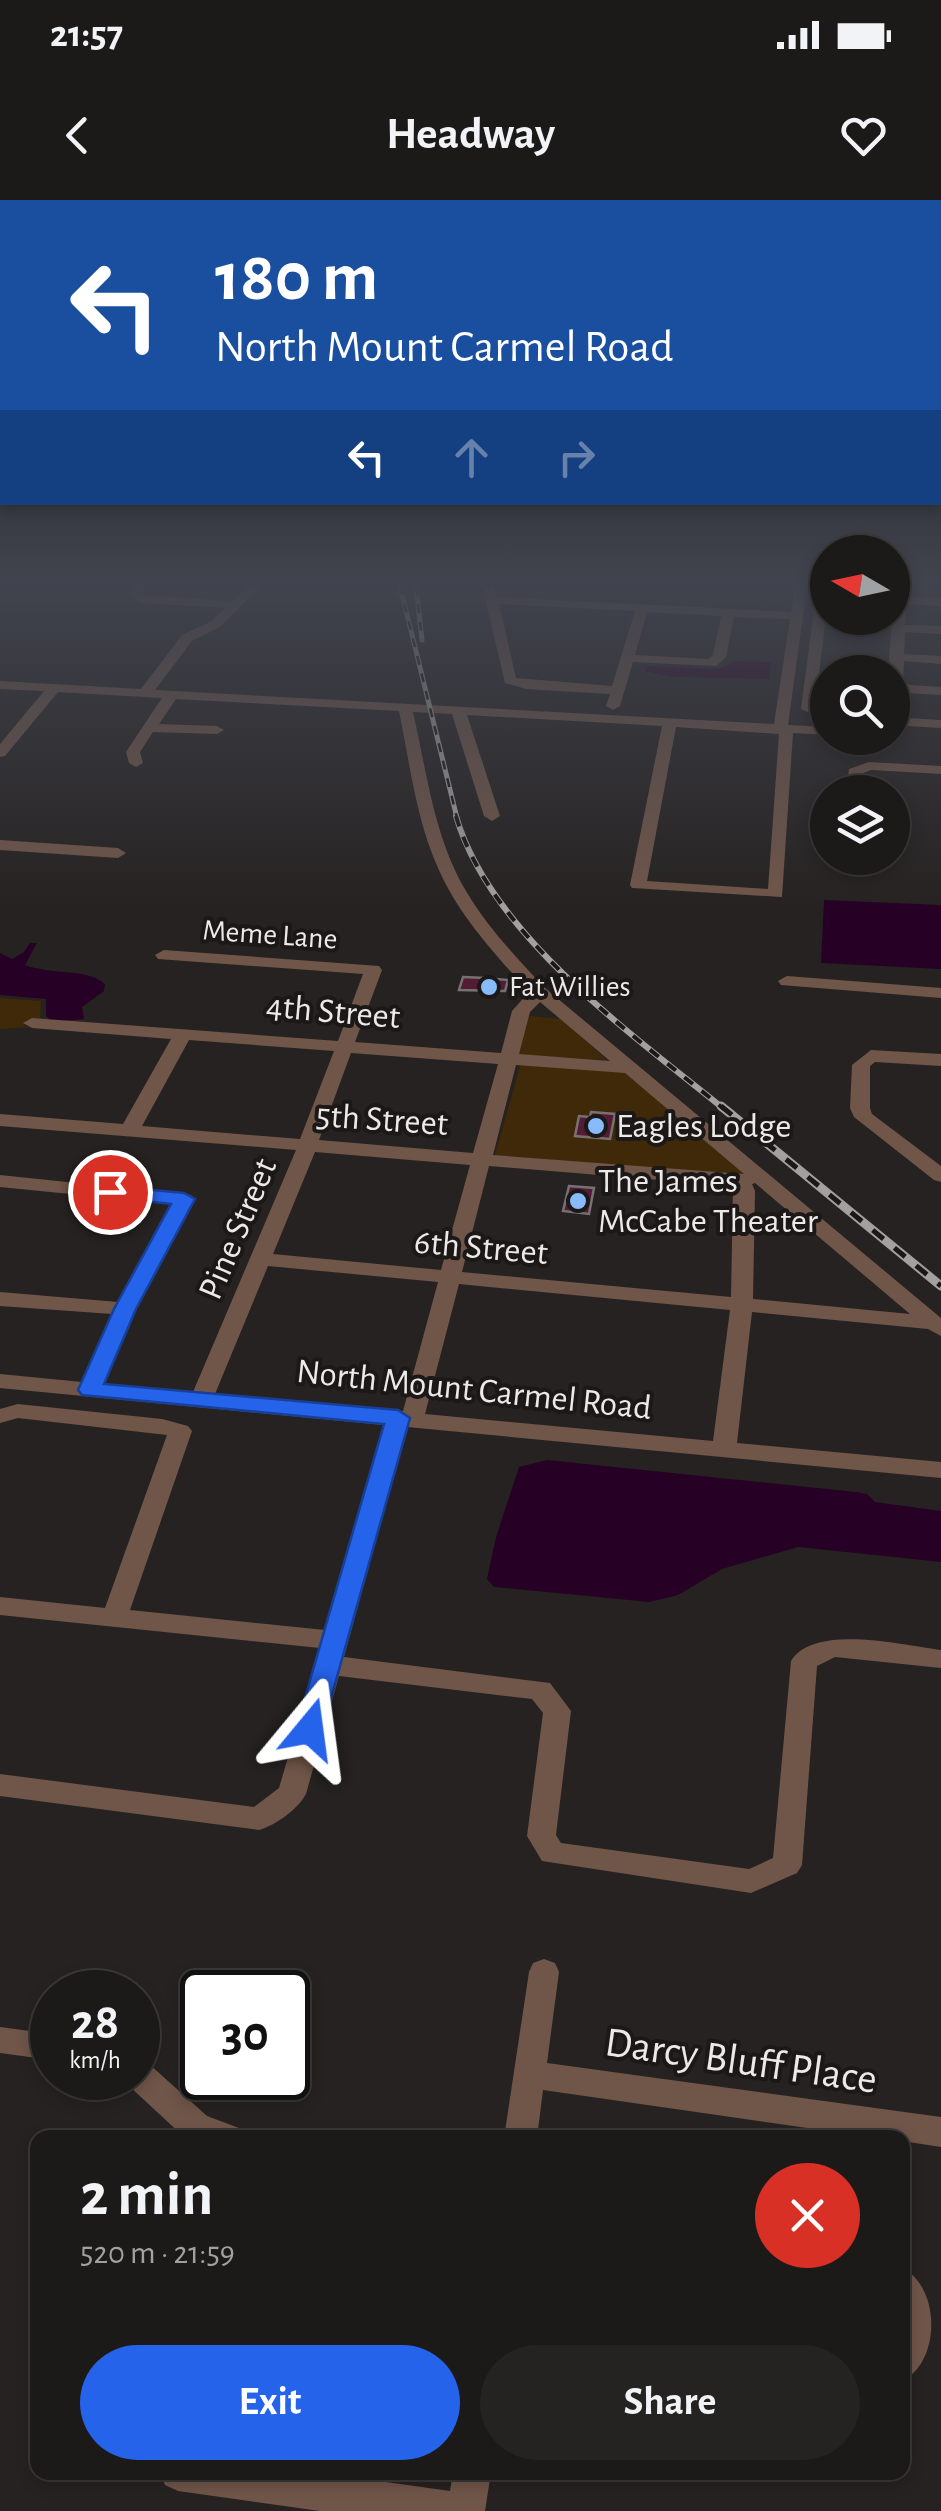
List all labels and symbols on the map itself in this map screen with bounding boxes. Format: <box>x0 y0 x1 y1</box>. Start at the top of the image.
north arrow <box>810 535 910 635</box>
street label: Meme Lane <box>202 915 338 955</box>
place label: Fat Willies <box>509 972 631 1002</box>
marker: Fat Willies <box>478 976 500 998</box>
street label: 4th Street <box>265 989 401 1035</box>
street label: 5th Street <box>315 1098 449 1142</box>
place label: Eagles Lodge <box>616 1109 791 1144</box>
marker: Eagles Lodge <box>585 1115 607 1137</box>
pin <box>68 1150 153 1235</box>
street label: Pine Street <box>193 1154 283 1304</box>
place label: The James McCabe Theater <box>598 1164 819 1239</box>
marker: The James McCabe Theater <box>567 1190 589 1212</box>
street label: 6th Street <box>413 1225 549 1271</box>
street label: North Mount Carmel Road <box>295 1354 653 1426</box>
position arrow <box>258 1677 362 1781</box>
speed limit sign: 30 <box>180 1970 310 2100</box>
street label: Darcy Bluff Place <box>602 2021 880 2101</box>

